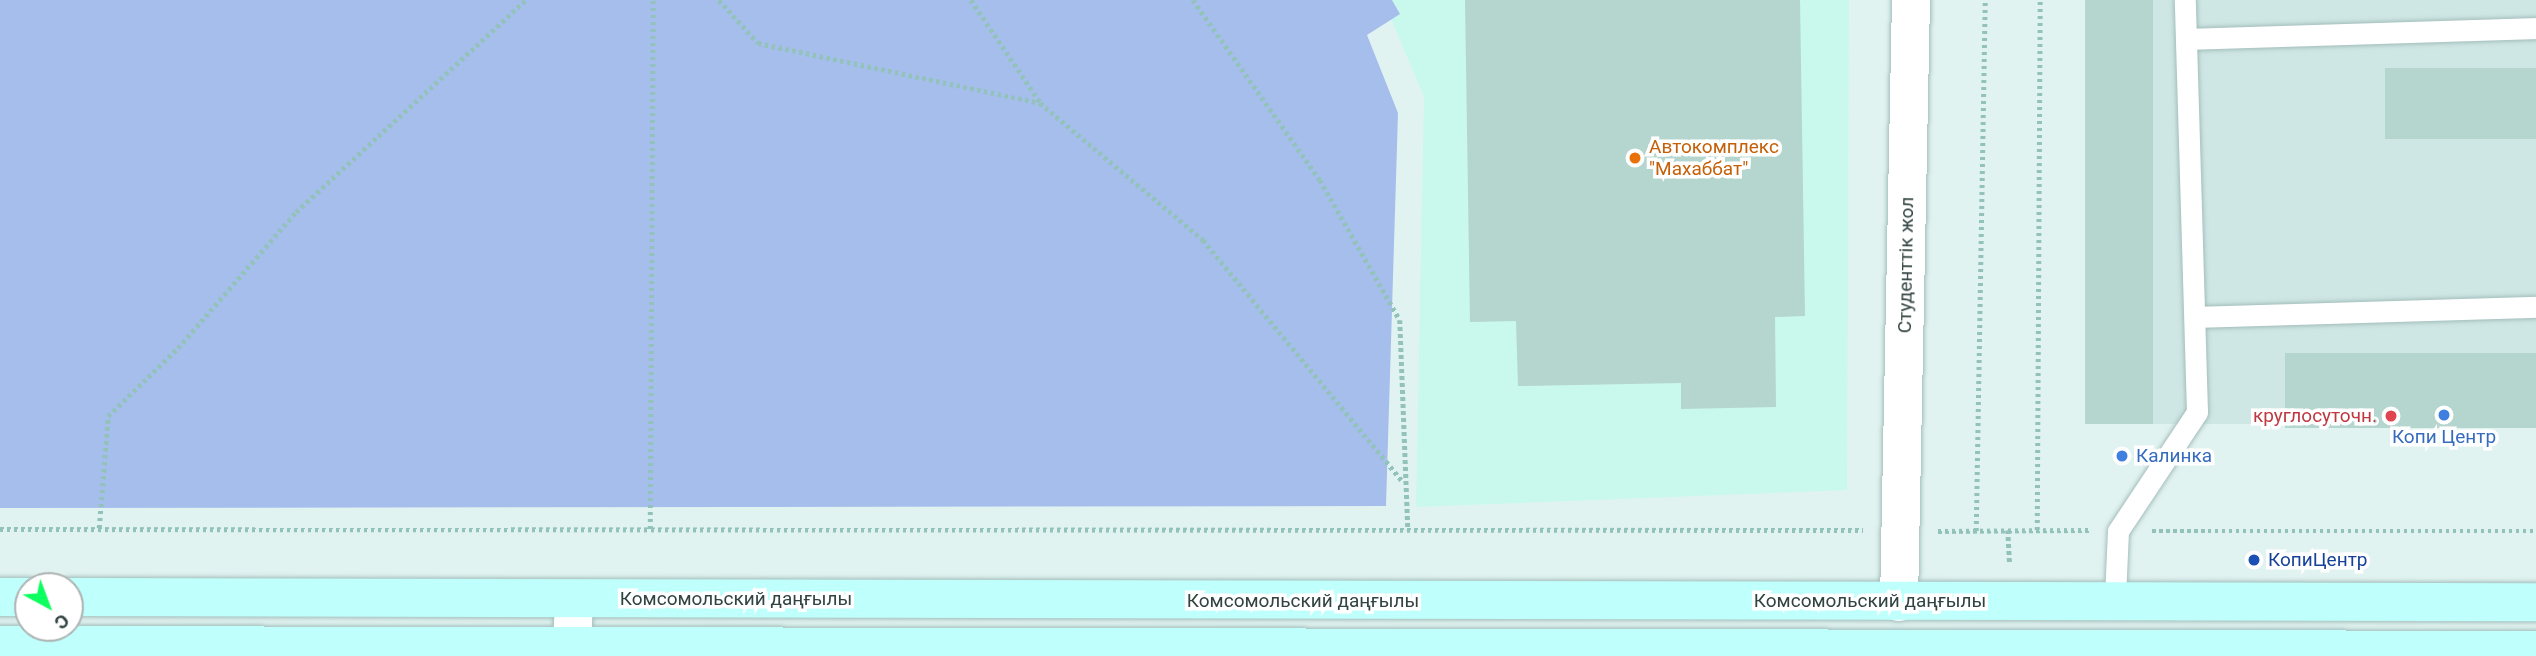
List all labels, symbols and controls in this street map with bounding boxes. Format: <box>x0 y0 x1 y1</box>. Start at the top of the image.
place label: Автокомплекс "Махаббат" <box>1649 136 1779 180</box>
marker: Автокомплекс "Махаббат" <box>1627 150 1643 166</box>
street label: Студенттік жол <box>1893 197 1919 333</box>
place label: круглосуточн. <box>2253 405 2377 427</box>
marker: Копи Центр <box>2436 407 2452 423</box>
marker: круглосуточн. <box>2383 408 2399 424</box>
place label: Копи Центр <box>2392 426 2496 448</box>
place label: Калинка <box>2136 445 2212 467</box>
marker: Калинка <box>2114 448 2130 464</box>
place label: КопиЦентр <box>2268 549 2367 571</box>
marker: КопиЦентр <box>2246 552 2262 568</box>
north arrow <box>14 572 84 642</box>
street label: Комсомольский даңғылы <box>620 588 852 610</box>
street label: Комсомольский даңғылы <box>1187 590 1419 612</box>
street label: Комсомольский даңғылы <box>1754 590 1986 612</box>
text: С <box>50 609 74 634</box>

